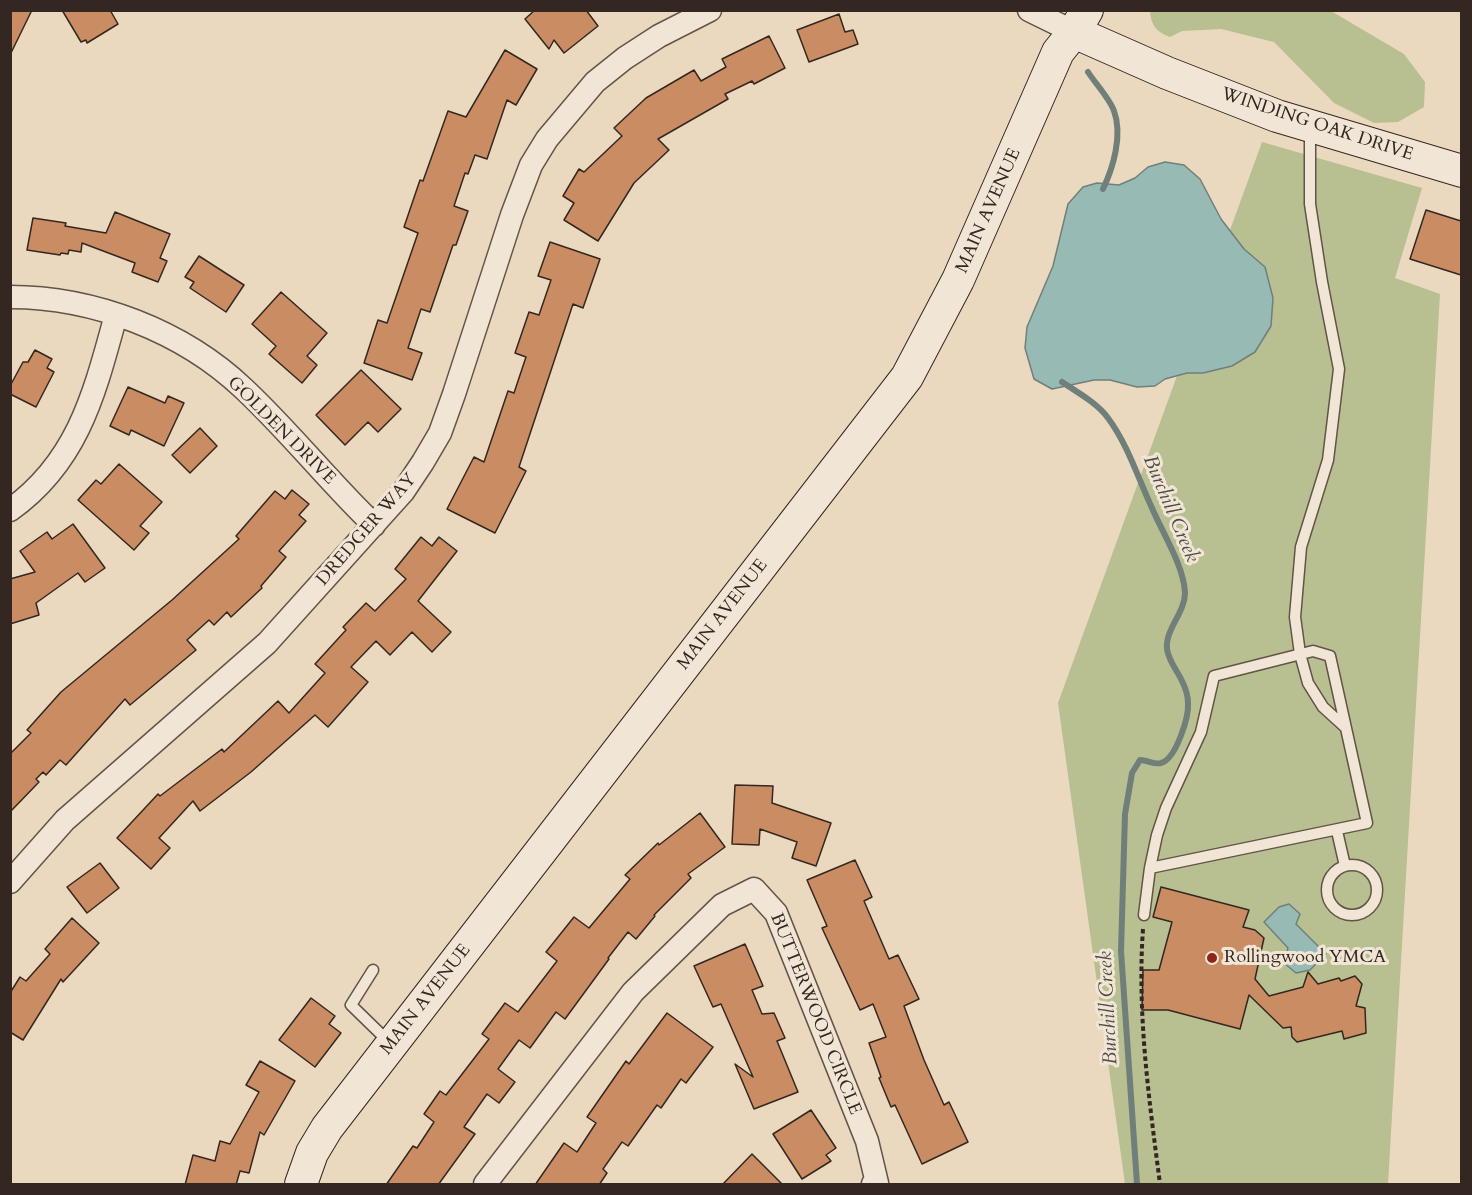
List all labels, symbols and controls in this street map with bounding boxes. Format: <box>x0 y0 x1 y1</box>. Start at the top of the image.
street label: WINDING OAK DRIVE <box>1218 84 1416 166</box>
street label: MAIN AVENUE <box>952 145 1026 277</box>
street label: GOLDEN DRIVE <box>222 372 340 490</box>
water label: Burchill Creek <box>1137 452 1203 566</box>
street label: DREDGER WAY <box>312 469 422 591</box>
street label: MAIN AVENUE <box>673 555 773 675</box>
street label: BUTTERWOOD CIRCLE <box>765 910 865 1118</box>
street label: MAIN AVENUE <box>376 940 476 1060</box>
place label: Rollingwood YMCA <box>1224 947 1386 969</box>
water label: Burchill Creek <box>1094 950 1124 1066</box>
marker: Rollingwood YMCA <box>1205 951 1219 965</box>

